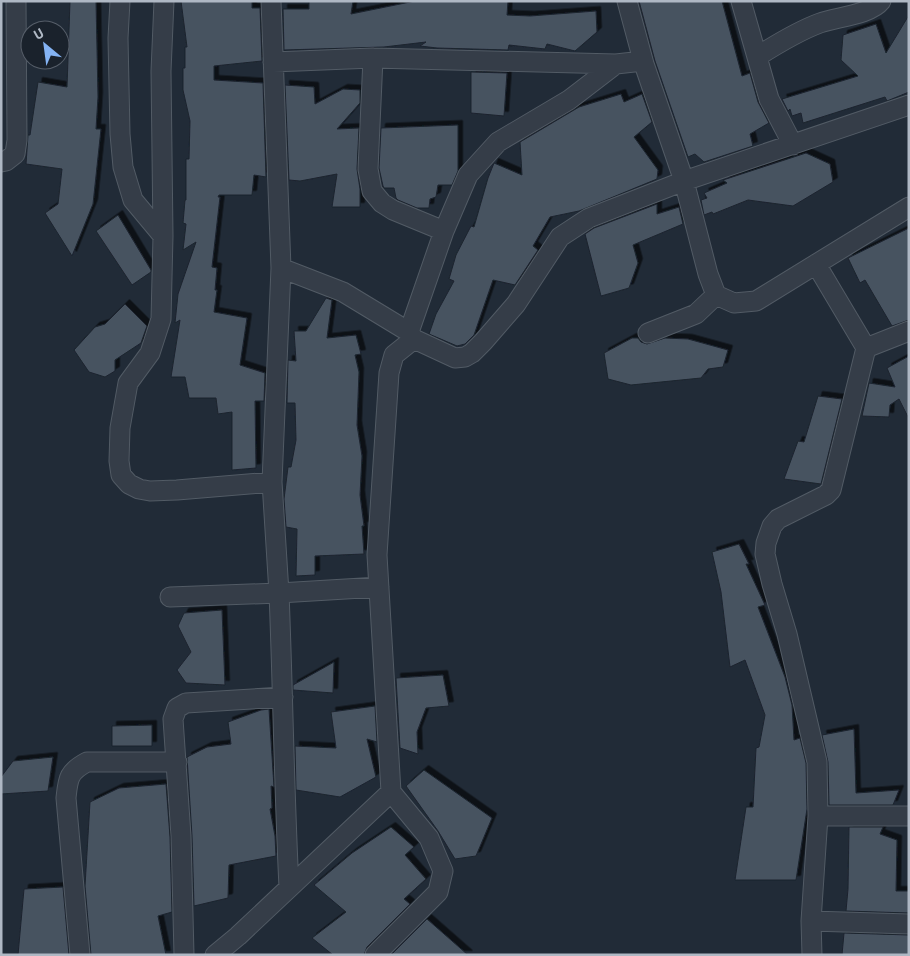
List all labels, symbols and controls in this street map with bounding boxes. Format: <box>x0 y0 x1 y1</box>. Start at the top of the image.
north arrow <box>20 20 70 70</box>
text: U <box>29 22 48 45</box>

